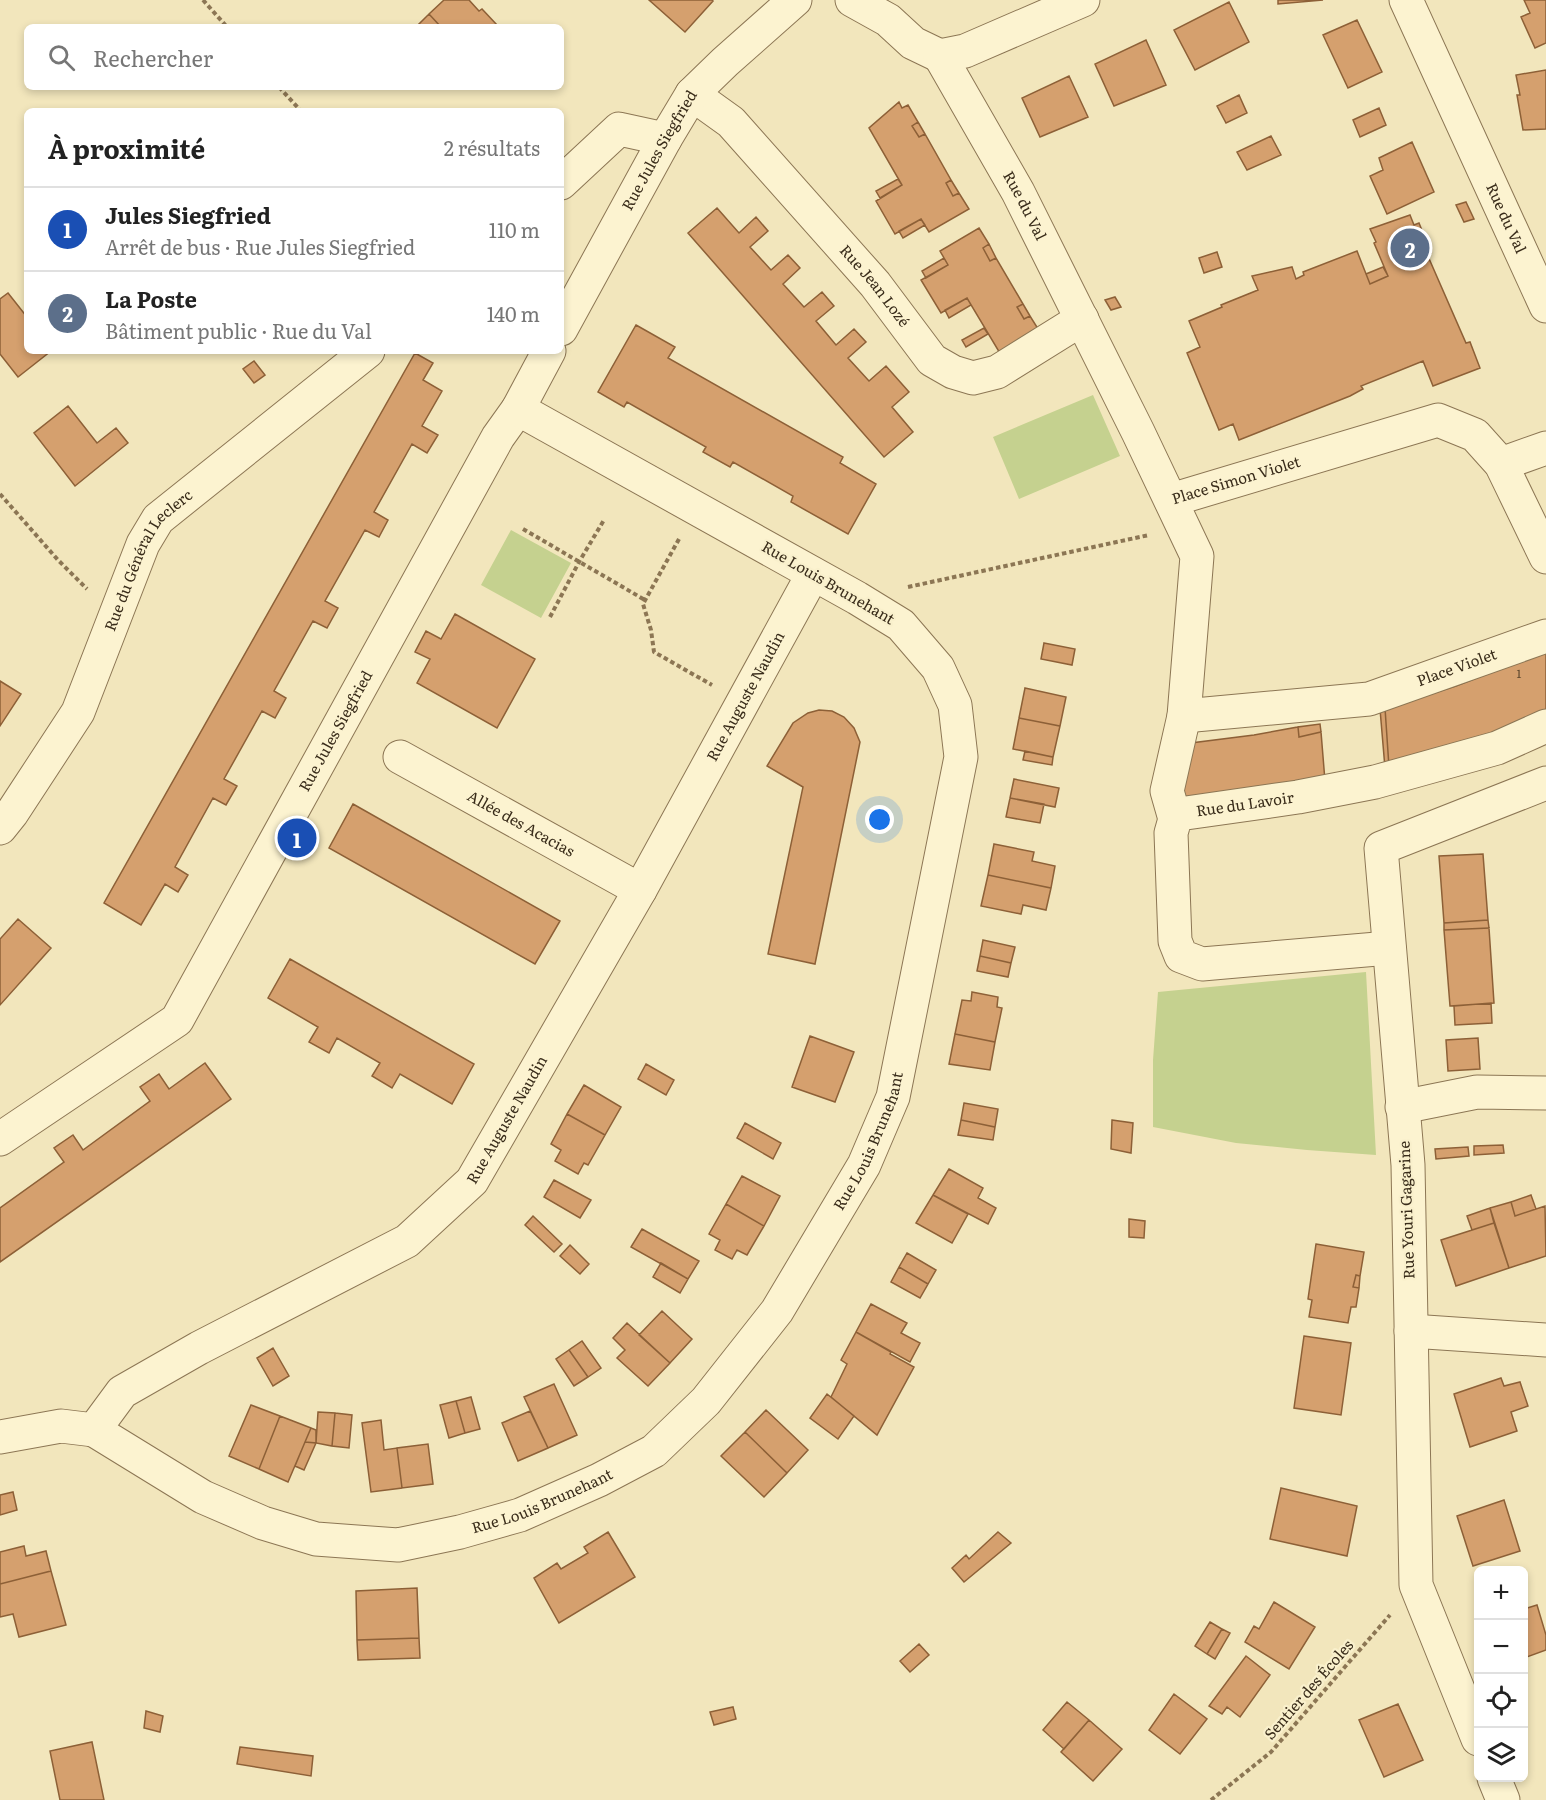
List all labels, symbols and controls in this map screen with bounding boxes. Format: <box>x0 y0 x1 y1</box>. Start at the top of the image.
search box <box>24 24 564 90</box>
icon: search <box>45 41 78 74</box>
text: Rechercher <box>93 41 213 74</box>
street label: Rue Jules Siegfried <box>615 85 702 214</box>
text: À proximité <box>48 128 205 167</box>
text: 2 résultats <box>444 132 540 162</box>
street label: Rue du Val <box>998 166 1053 244</box>
street label: Rue du Val <box>1481 179 1533 257</box>
text: Jules Siegfried <box>105 198 271 231</box>
text: 1 <box>63 214 72 244</box>
text: 110 m <box>489 214 540 244</box>
pin: 2 <box>1390 226 1430 270</box>
text: Arrêt de bus · Rue Jules Siegfried <box>105 231 415 261</box>
street label: Rue Jean Lozé <box>835 239 916 331</box>
text: La Poste <box>105 282 197 315</box>
text: 2 <box>62 298 73 328</box>
text: 140 m <box>487 298 540 328</box>
text: Bâtiment public · Rue du Val <box>105 315 372 345</box>
street label: Place Simon Violet <box>1169 449 1303 509</box>
street label: Rue du Général Leclerc <box>97 483 197 634</box>
street label: Rue Louis Brunehant <box>758 534 900 629</box>
street label: Rue Auguste Naudin <box>700 627 790 765</box>
street label: Place Violet <box>1413 642 1499 691</box>
house number: 1 <box>1517 664 1522 682</box>
street label: Rue Jules Siegfried <box>292 666 377 795</box>
street label: Allée des Acacias <box>464 784 580 862</box>
street label: Rue du Lavoir <box>1194 785 1295 821</box>
your location <box>865 805 894 834</box>
pin: 1 <box>278 816 316 860</box>
street label: Rue Auguste Naudin <box>460 1051 552 1188</box>
street label: Rue Louis Brunehant <box>827 1070 908 1214</box>
street label: Rue Youri Gagarine <box>1392 1140 1419 1280</box>
street label: Rue Louis Brunehant <box>468 1462 616 1538</box>
map controls <box>1474 1566 1528 1782</box>
button: + <box>1474 1566 1528 1620</box>
button: − <box>1474 1620 1528 1674</box>
street label: Sentier des Écoles <box>1258 1634 1358 1744</box>
button: locate <box>1474 1674 1528 1728</box>
button: layers <box>1474 1728 1528 1782</box>

